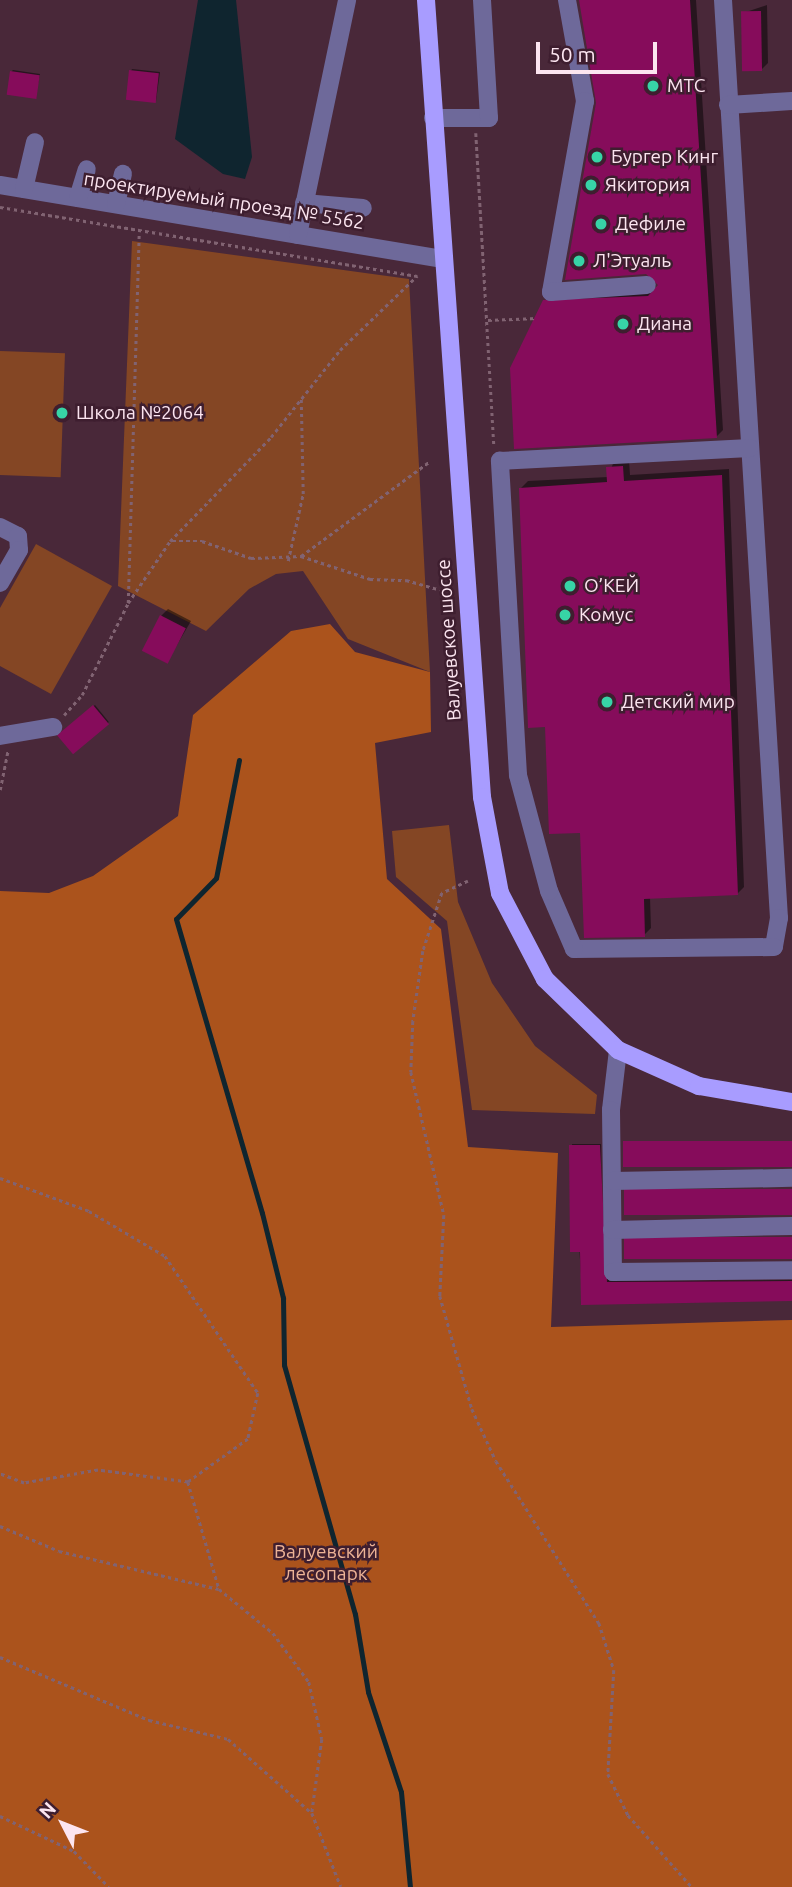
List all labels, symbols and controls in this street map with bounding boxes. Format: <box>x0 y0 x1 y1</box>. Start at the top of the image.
scale bar <box>540 28 661 72</box>
text: 50 m <box>549 42 596 66</box>
place label: МТС <box>667 75 705 97</box>
marker: МТС <box>645 78 661 94</box>
place label: Бургер Кинг <box>611 146 718 168</box>
marker: Бургер Кинг <box>589 149 605 165</box>
street label: проектируемый проезд № 5562 <box>82 168 366 234</box>
place label: Якитория <box>605 174 690 196</box>
marker: Якитория <box>583 177 599 193</box>
place label: Дефиле <box>615 213 686 235</box>
marker: Дефиле <box>593 216 609 232</box>
place label: Л'Этуаль <box>593 250 671 272</box>
marker: Л'Этуаль <box>571 253 587 269</box>
place label: Диана <box>637 313 692 335</box>
marker: Диана <box>615 316 631 332</box>
place label: Школа №2064 <box>76 402 204 424</box>
marker: Школа №2064 <box>54 405 70 421</box>
street label: Валуевское шоссе <box>432 558 466 722</box>
place label: О’КЕЙ <box>584 575 639 597</box>
marker: О’КЕЙ <box>562 578 578 594</box>
place label: Комус <box>579 604 633 626</box>
marker: Комус <box>557 607 573 623</box>
place label: Детский мир <box>621 691 735 713</box>
marker: Детский мир <box>599 694 615 710</box>
park label: Валуевский лесопарк <box>274 1541 378 1585</box>
north arrow <box>28 1789 98 1859</box>
text: N <box>34 1797 60 1823</box>

